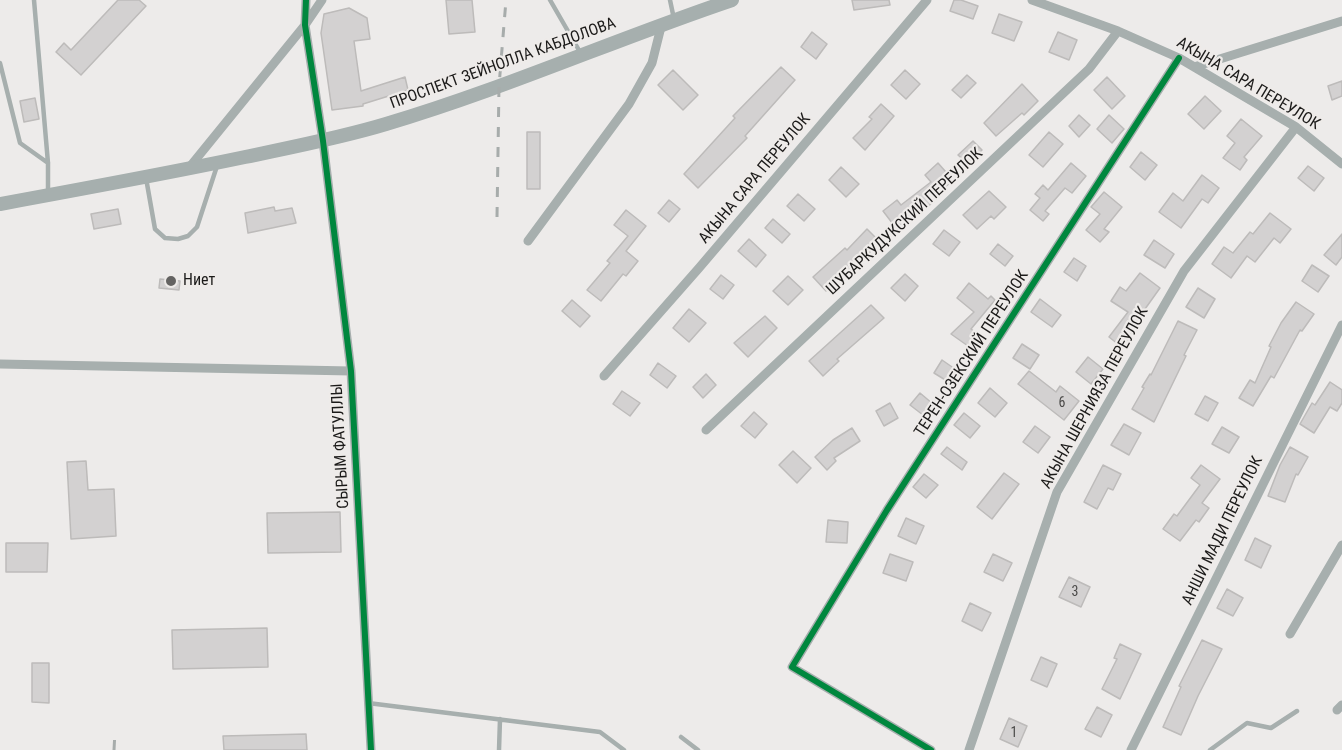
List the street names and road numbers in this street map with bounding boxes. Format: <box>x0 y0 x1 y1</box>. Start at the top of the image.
street label: ПРОСПЕКТ ЗЕЙНОЛЛА КАБДОЛОВА <box>388 14 618 114</box>
street label: АКЫНА САРА ПЕРЕУЛОК <box>1173 34 1323 134</box>
street label: АКЫНА САРА ПЕРЕУЛОК <box>695 110 815 248</box>
street label: ШУБАРКУДУКСКИЙ ПЕРЕУЛОК <box>823 144 987 300</box>
street label: ТЕРЕН-ОЗЕКСКИЙ ПЕРЕУЛОК <box>911 267 1033 441</box>
street label: АКЫНА ШЕРНИЯЗА ПЕРЕУЛОК <box>1037 304 1153 492</box>
street label: СЫРЫМ ФАТУЛЛЫ <box>328 383 354 509</box>
street label: АНШИ МАДИ ПЕРЕУЛОК <box>1179 454 1267 608</box>

